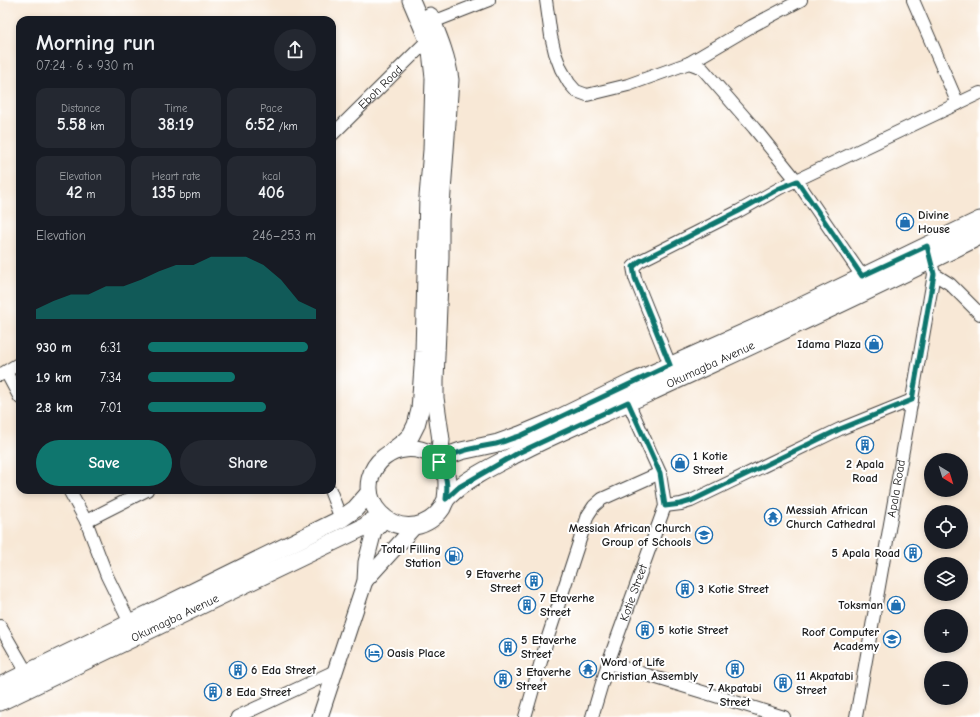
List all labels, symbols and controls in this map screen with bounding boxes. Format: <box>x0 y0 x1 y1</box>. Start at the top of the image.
button: share <box>274 29 316 71</box>
text: Morning run <box>36 30 155 56</box>
text: 07:24 · 6 × 930 m <box>36 58 134 73</box>
street label: Eboh Road <box>355 62 405 112</box>
text: Distance <box>61 102 100 115</box>
text: Time <box>165 102 187 115</box>
text: Pace <box>260 102 282 115</box>
text: 5.58 <box>57 115 87 134</box>
text: 38:19 <box>158 115 194 134</box>
text: 6:52 <box>245 115 275 134</box>
text: km <box>87 120 105 133</box>
text: /km <box>275 120 298 133</box>
text: Elevation <box>60 170 102 183</box>
text: Heart rate <box>152 170 200 183</box>
text: kcal <box>262 170 281 183</box>
text: 42 <box>66 183 83 202</box>
text: 135 <box>152 183 176 202</box>
text: 406 <box>258 183 285 202</box>
text: m <box>83 188 95 201</box>
text: bpm <box>176 188 200 201</box>
place label: Divine House <box>918 208 950 236</box>
shop icon: Divine House <box>895 212 915 232</box>
text: Elevation <box>36 228 86 243</box>
text: 246–253 m <box>253 228 316 243</box>
shop icon: Idama Plaza <box>864 334 884 354</box>
place label: Idama Plaza <box>797 337 861 351</box>
street label: Okumagba Avenue <box>664 338 757 391</box>
text: 930 m <box>36 340 72 355</box>
text: 6:31 <box>100 340 121 355</box>
text: 1.9 km <box>36 370 72 385</box>
text: 7:34 <box>100 370 121 385</box>
text: 2.8 km <box>36 400 73 415</box>
text: 7:01 <box>100 400 122 415</box>
building icon: 2 Apala Road <box>855 435 875 455</box>
button: Save <box>36 440 172 486</box>
button: Share <box>180 440 316 486</box>
pin <box>422 445 456 479</box>
place label: 1 Kotie Street <box>693 449 728 477</box>
icon: arrive <box>428 451 450 473</box>
shop icon: 1 Kotie Street <box>670 453 690 473</box>
north arrow <box>924 453 968 497</box>
map controls <box>924 453 968 705</box>
place label: 2 Apala Road <box>846 457 884 485</box>
street label: Apala Road <box>884 459 908 518</box>
place label: Messiah African Church Cathedral <box>786 503 876 531</box>
button: locate <box>924 505 968 549</box>
temple icon: Messiah African Church Cathedral <box>763 507 783 527</box>
place label: Messiah African Church Group of Schools <box>569 521 691 549</box>
school or university icon: Messiah African Church Group of Schools <box>694 525 714 545</box>
place label: Total Filling Station <box>381 542 441 570</box>
building icon: 5 Apala Road <box>903 543 923 563</box>
fuel station icon: Total Filling Station <box>444 546 464 566</box>
place label: 5 Apala Road <box>832 546 900 560</box>
button: layers <box>924 557 968 601</box>
street label: Kotie Street <box>617 562 650 623</box>
place label: 9 Etaverhe Street <box>466 567 522 595</box>
building icon: 9 Etaverhe Street <box>524 571 544 591</box>
building icon: 3 Kotie Street <box>675 579 695 599</box>
place label: 3 Kotie Street <box>698 582 770 596</box>
street label: Okumagba Avenue <box>129 591 221 645</box>
place label: 7 Etaverhe Street <box>540 591 594 619</box>
building icon: 7 Etaverhe Street <box>517 595 537 615</box>
shop icon: Toksman <box>886 595 906 615</box>
place label: Toksman <box>838 598 883 612</box>
button: + <box>924 609 968 653</box>
building icon: 5 kotie Street <box>635 620 655 640</box>
place label: 5 kotie Street <box>658 623 729 637</box>
place label: Roof Computer Academy <box>802 625 879 653</box>
school or university icon: Roof Computer Academy <box>882 629 902 649</box>
place label: 5 Etaverhe Street <box>521 633 576 661</box>
building icon: 5 Etaverhe Street <box>498 637 518 657</box>
hotel icon: Oasis Place <box>364 643 384 663</box>
place label: Oasis Place <box>387 646 445 660</box>
place label: Word of Life Christian Assembly <box>601 655 699 683</box>
temple icon: Word of Life Christian Assembly <box>578 659 598 679</box>
building icon: 7 Akpatabi Street <box>725 659 745 679</box>
building icon: 6 Eda Street <box>228 660 248 680</box>
button: − <box>924 661 968 705</box>
place label: 6 Eda Street <box>251 663 317 677</box>
place label: 3 Etaverhe Street <box>516 665 571 693</box>
building icon: 3 Etaverhe Street <box>493 669 513 689</box>
place label: 11 Akpatabi Street <box>796 669 854 697</box>
building icon: 11 Akpatabi Street <box>773 673 793 693</box>
place label: 7 Akpatabi Street <box>708 681 762 709</box>
building icon: 8 Eda Street <box>203 682 223 702</box>
place label: 8 Eda Street <box>226 685 292 699</box>

